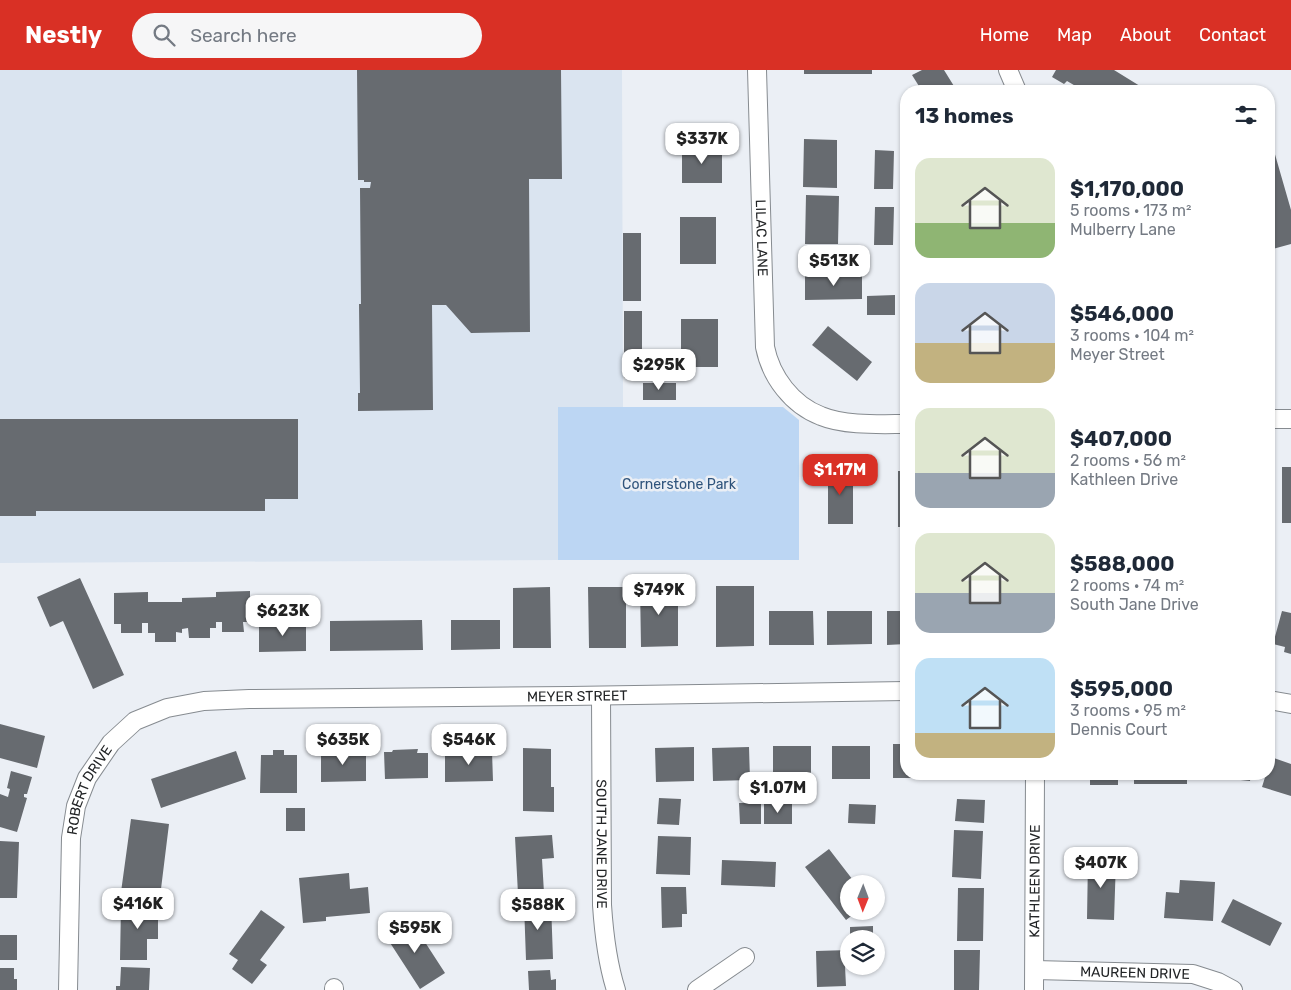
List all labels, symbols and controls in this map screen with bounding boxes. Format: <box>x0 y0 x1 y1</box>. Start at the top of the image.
search box <box>132 13 482 58</box>
text: Nestly <box>25 21 102 49</box>
icon: search <box>150 21 178 49</box>
text: Search here <box>190 24 297 47</box>
text: Home <box>980 24 1029 46</box>
text: Map <box>1057 24 1092 46</box>
text: About <box>1120 24 1171 46</box>
text: Contact <box>1199 24 1266 46</box>
icon: filters <box>1232 101 1260 129</box>
text: 13 homes <box>915 103 1014 128</box>
pin: $337K <box>667 122 737 165</box>
text: $337K <box>676 129 728 148</box>
text: $1,170,000 <box>1070 176 1184 201</box>
icon: home <box>955 178 1015 238</box>
street label: LILAC LANE <box>752 199 771 277</box>
text: 5 rooms · 173 m² <box>1070 201 1192 220</box>
text: Mulberry Lane <box>1070 220 1176 239</box>
pin: $513K <box>799 244 869 287</box>
text: $513K <box>809 251 859 270</box>
text: $546,000 <box>1070 301 1174 326</box>
icon: home <box>955 303 1015 363</box>
text: 3 rooms · 104 m² <box>1070 326 1194 345</box>
text: Meyer Street <box>1070 345 1165 364</box>
pin: $295K <box>624 348 694 391</box>
text: $295K <box>633 355 685 374</box>
text: $407,000 <box>1070 426 1172 451</box>
icon: home <box>955 428 1015 488</box>
text: 2 rooms · 56 m² <box>1070 451 1186 470</box>
pin: $1.17M <box>799 454 881 496</box>
text: $1.17M <box>814 460 866 479</box>
text: Kathleen Drive <box>1070 470 1178 489</box>
park label: Cornerstone Park <box>622 476 737 493</box>
text: $588,000 <box>1070 551 1174 576</box>
icon: home <box>955 553 1015 613</box>
pin: $749K <box>624 574 694 616</box>
text: 2 rooms · 74 m² <box>1070 576 1184 595</box>
text: $749K <box>633 580 685 599</box>
pin: $623K <box>248 594 318 637</box>
text: South Jane Drive <box>1070 595 1199 614</box>
text: $623K <box>257 601 309 620</box>
text: $595,000 <box>1070 676 1173 701</box>
icon: home <box>955 678 1015 738</box>
street label: MEYER STREET <box>527 687 628 705</box>
text: 3 rooms · 95 m² <box>1070 701 1186 720</box>
text: Dennis Court <box>1070 720 1167 739</box>
pin: $635K <box>308 724 378 766</box>
pin: $546K <box>434 724 504 766</box>
text: $635K <box>317 730 369 749</box>
text: $546K <box>443 730 495 749</box>
street label: ROBERT DRIVE <box>64 742 116 836</box>
pin: $1.07M <box>737 772 819 814</box>
text: $1.07M <box>750 778 806 797</box>
street label: SOUTH JANE DRIVE <box>592 779 610 909</box>
street label: KATHLEEN DRIVE <box>1026 824 1044 938</box>
pin: $407K <box>1066 846 1136 889</box>
text: $407K <box>1075 853 1127 872</box>
north arrow <box>840 875 885 920</box>
map controls <box>840 875 885 975</box>
pin: $416K <box>103 888 173 930</box>
pin: $588K <box>503 888 573 931</box>
text: $416K <box>113 894 163 913</box>
text: $588K <box>511 895 565 914</box>
pin: $595K <box>380 912 450 954</box>
text: $595K <box>389 918 441 937</box>
button: layers <box>840 930 885 975</box>
street label: MAUREEN DRIVE <box>1080 963 1190 983</box>

